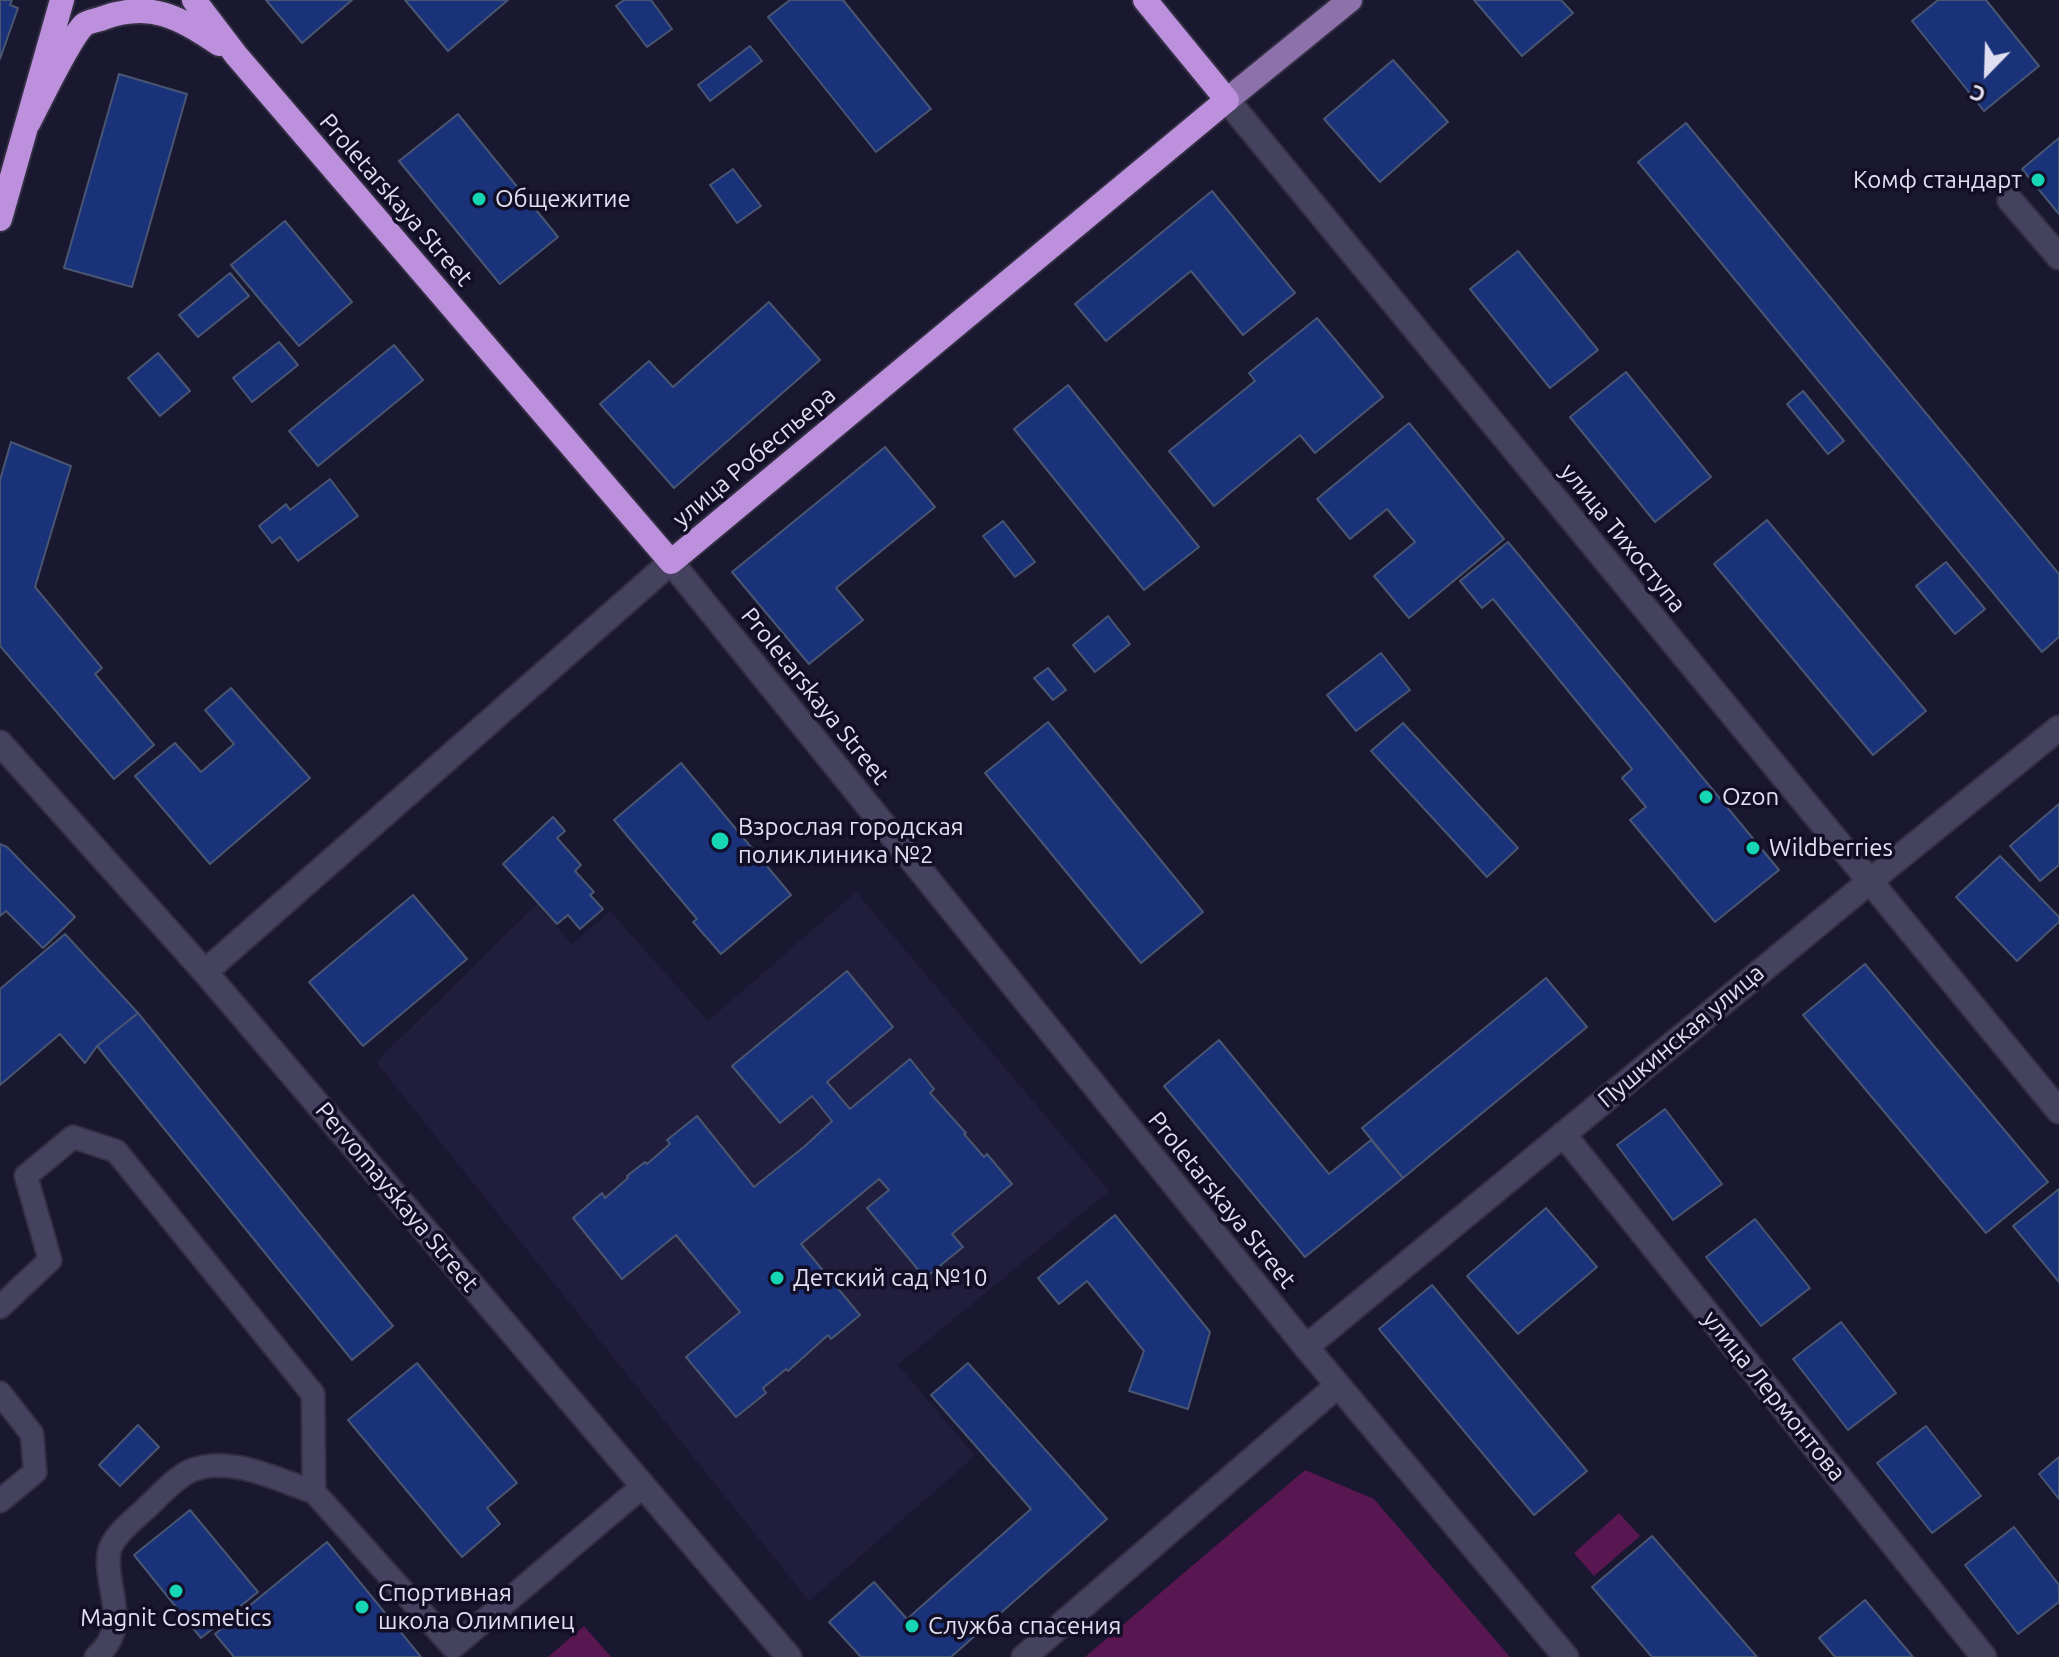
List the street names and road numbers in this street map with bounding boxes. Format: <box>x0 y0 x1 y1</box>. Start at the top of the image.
street label: Proletarskaya Street <box>313 108 479 292</box>
street label: улица Робеспьера <box>667 381 841 533</box>
street label: улица Тихоступа <box>1554 458 1692 618</box>
street label: Proletarskaya Street <box>735 602 895 790</box>
street label: Пушкинская улица <box>1592 958 1770 1114</box>
street label: Pervomayskaya Street <box>309 1096 485 1298</box>
street label: Proletarskaya Street <box>1142 1106 1302 1294</box>
street label: улица Лермонтова <box>1696 1305 1852 1487</box>

